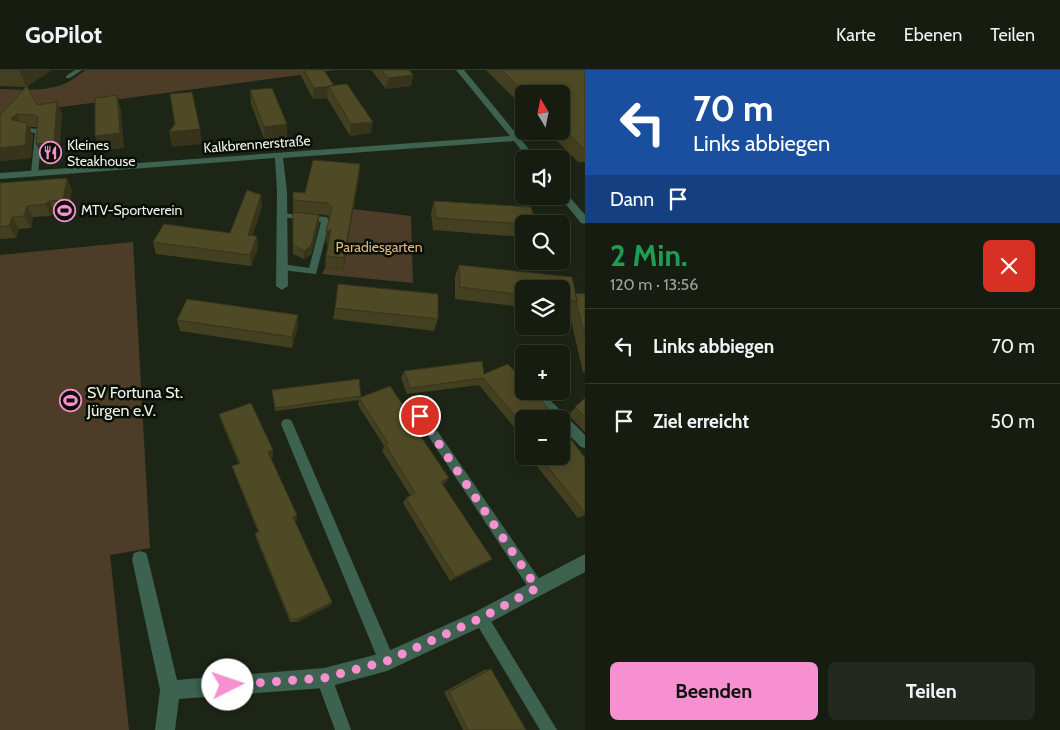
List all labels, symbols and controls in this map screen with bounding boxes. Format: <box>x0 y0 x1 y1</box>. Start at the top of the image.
text: GoPilot <box>25 20 102 49</box>
text: Karte <box>836 24 876 46</box>
text: Ebenen <box>904 24 962 46</box>
text: Teilen <box>990 24 1035 46</box>
north arrow <box>515 85 570 140</box>
map controls <box>515 85 570 465</box>
text: 70 m <box>693 87 774 130</box>
icon: left <box>610 90 675 155</box>
text: Links abbiegen <box>693 130 830 157</box>
street label: Kalkbrennerstraße <box>203 131 311 157</box>
place label: Kleines Steakhouse <box>67 136 135 170</box>
restaurant icon: Kleines Steakhouse <box>39 141 63 165</box>
button: sound <box>515 150 570 205</box>
icon: arrive <box>664 185 692 213</box>
text: Dann <box>610 188 654 211</box>
sports icon: MTV-Sportverein <box>53 198 77 222</box>
place label: MTV-Sportverein <box>81 201 183 219</box>
button: search <box>515 215 570 270</box>
text: 2 Min. <box>610 237 688 274</box>
park label: Paradiesgarten <box>335 238 423 256</box>
button: close <box>983 240 1035 292</box>
text: 120 m · 13:56 <box>610 275 698 294</box>
button: layers <box>515 280 570 335</box>
icon: left <box>610 332 638 360</box>
text: Links abbiegen <box>653 335 774 358</box>
text: 70 m <box>991 335 1035 358</box>
button: + <box>515 345 570 400</box>
place label: SV Fortuna St. Jürgen e.V. <box>86 383 183 420</box>
sports icon: SV Fortuna St. Jürgen e.V. <box>59 389 83 413</box>
pin <box>399 395 441 437</box>
icon: arrive <box>406 402 434 430</box>
icon: arrive <box>610 407 638 435</box>
button: − <box>515 410 570 465</box>
text: Ziel erreicht <box>653 410 749 433</box>
text: 50 m <box>991 410 1035 433</box>
position arrow <box>201 658 253 710</box>
button: Beenden <box>610 662 818 720</box>
button: Teilen <box>828 662 1035 720</box>

